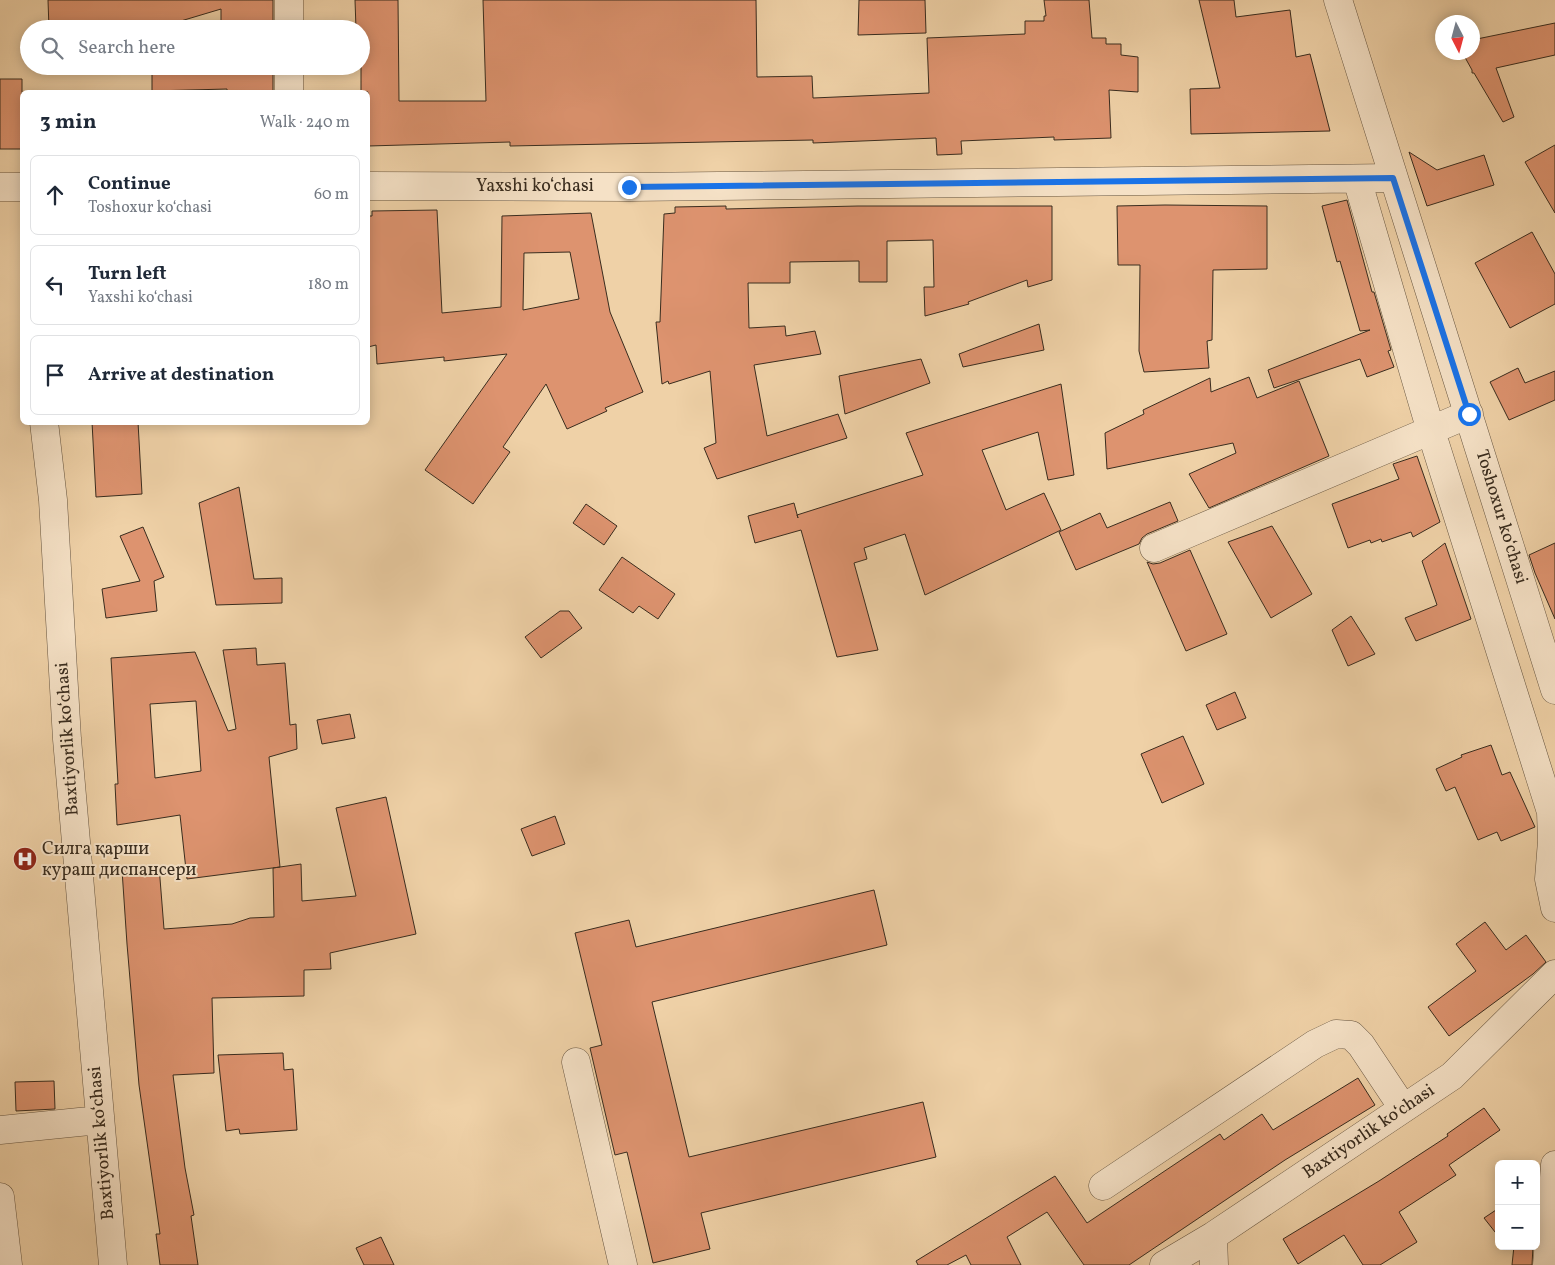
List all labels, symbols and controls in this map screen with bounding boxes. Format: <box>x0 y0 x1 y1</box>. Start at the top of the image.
north arrow <box>1435 15 1480 60</box>
search box <box>20 20 370 75</box>
icon: search <box>38 34 66 62</box>
text: Search here <box>78 35 175 61</box>
text: 3 min <box>40 108 96 137</box>
text: Walk · 240 m <box>260 112 350 134</box>
text: Continue <box>88 171 171 197</box>
street label: Yaxshi koʻchasi <box>476 174 594 199</box>
route end <box>618 176 641 199</box>
icon: ahead <box>41 181 69 209</box>
text: 60 m <box>314 184 349 206</box>
text: Toshoxur koʻchasi <box>88 197 212 219</box>
text: Turn left <box>88 261 167 287</box>
icon: left <box>41 271 69 299</box>
text: 180 m <box>308 274 349 296</box>
text: Yaxshi koʻchasi <box>88 287 193 309</box>
icon: arrive <box>41 361 69 389</box>
text: Arrive at destination <box>88 362 274 388</box>
route start <box>1458 403 1481 426</box>
street label: Toshoxur koʻchasi <box>1469 447 1533 587</box>
street label: Baxtiyorlik koʻchasi <box>50 661 86 817</box>
place label: Силга қарши кураш диспансери <box>42 837 197 883</box>
hospital icon: Силга қарши кураш диспансери <box>12 846 38 872</box>
street label: Baxtiyorlik koʻchasi <box>83 1065 121 1221</box>
street label: Baxtiyorlik koʻchasi <box>1298 1079 1440 1185</box>
map controls <box>1495 1160 1540 1250</box>
button: + <box>1495 1160 1540 1205</box>
button: − <box>1495 1205 1540 1250</box>

